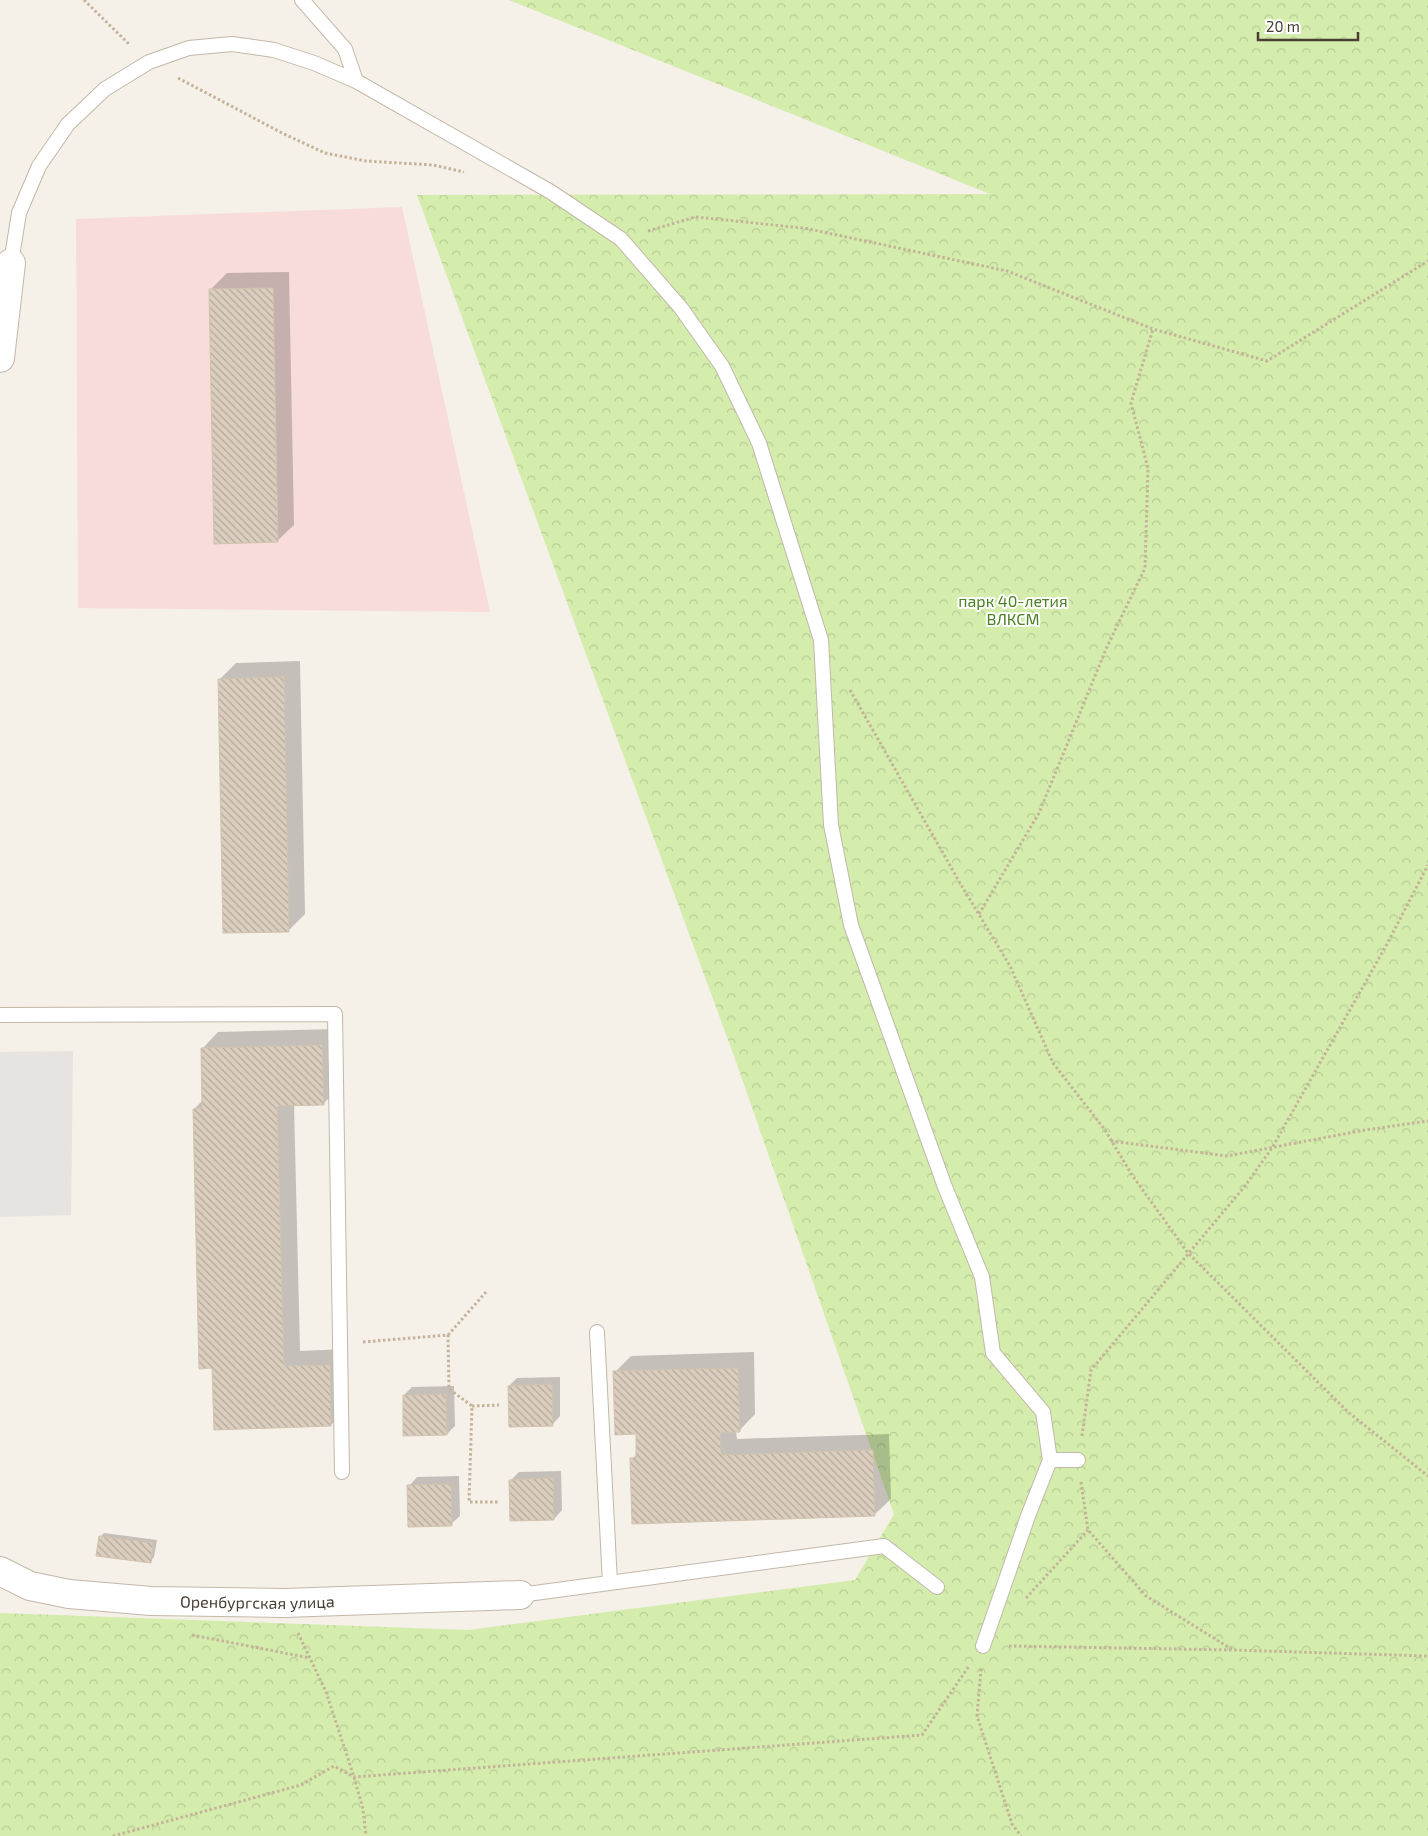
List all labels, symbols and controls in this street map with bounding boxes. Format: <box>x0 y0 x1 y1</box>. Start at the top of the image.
scale bar <box>1258 10 1358 42</box>
text: 20 m <box>1266 17 1300 35</box>
park label: парк 40-летия ВЛКСМ <box>958 591 1068 628</box>
street label: Оренбургская улица <box>180 1591 335 1613</box>

